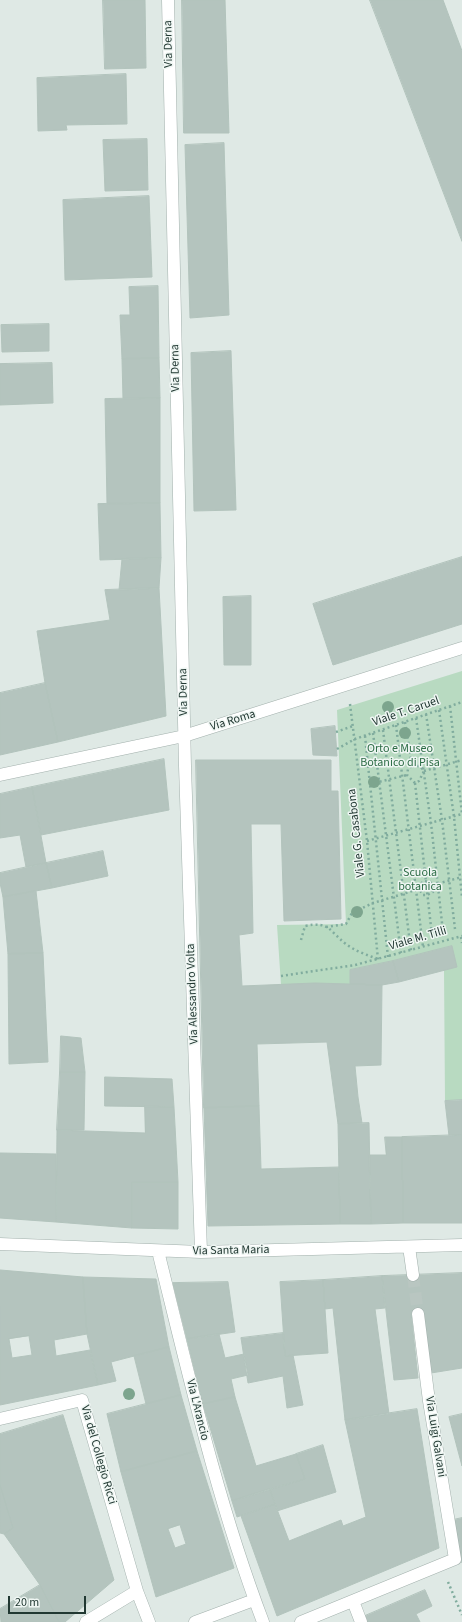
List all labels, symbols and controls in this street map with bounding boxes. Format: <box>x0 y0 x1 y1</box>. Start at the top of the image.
street label: Via Derna <box>161 20 177 68</box>
street label: Via Derna <box>168 344 184 392</box>
street label: Via Derna <box>176 668 192 716</box>
street label: Viale T. Caruel <box>371 694 441 730</box>
street label: Via Roma <box>209 707 257 735</box>
park label: Orto e Museo Botanico di Pisa <box>360 742 440 770</box>
street label: Viale G. Casabona <box>345 788 369 878</box>
park label: Scuola botanica <box>398 866 442 894</box>
street label: Viale M. Tilli <box>388 924 448 954</box>
street label: Via Alessandro Volta <box>184 943 202 1045</box>
street label: Via Santa Maria <box>192 1243 270 1259</box>
street label: Via L'Arancio <box>182 1378 212 1442</box>
street label: Via Luigi Galvani <box>422 1396 448 1478</box>
street label: Via del Collegio Ricci <box>77 1404 119 1506</box>
scale bar <box>10 1588 88 1614</box>
text: 20 m <box>15 1594 39 1611</box>

